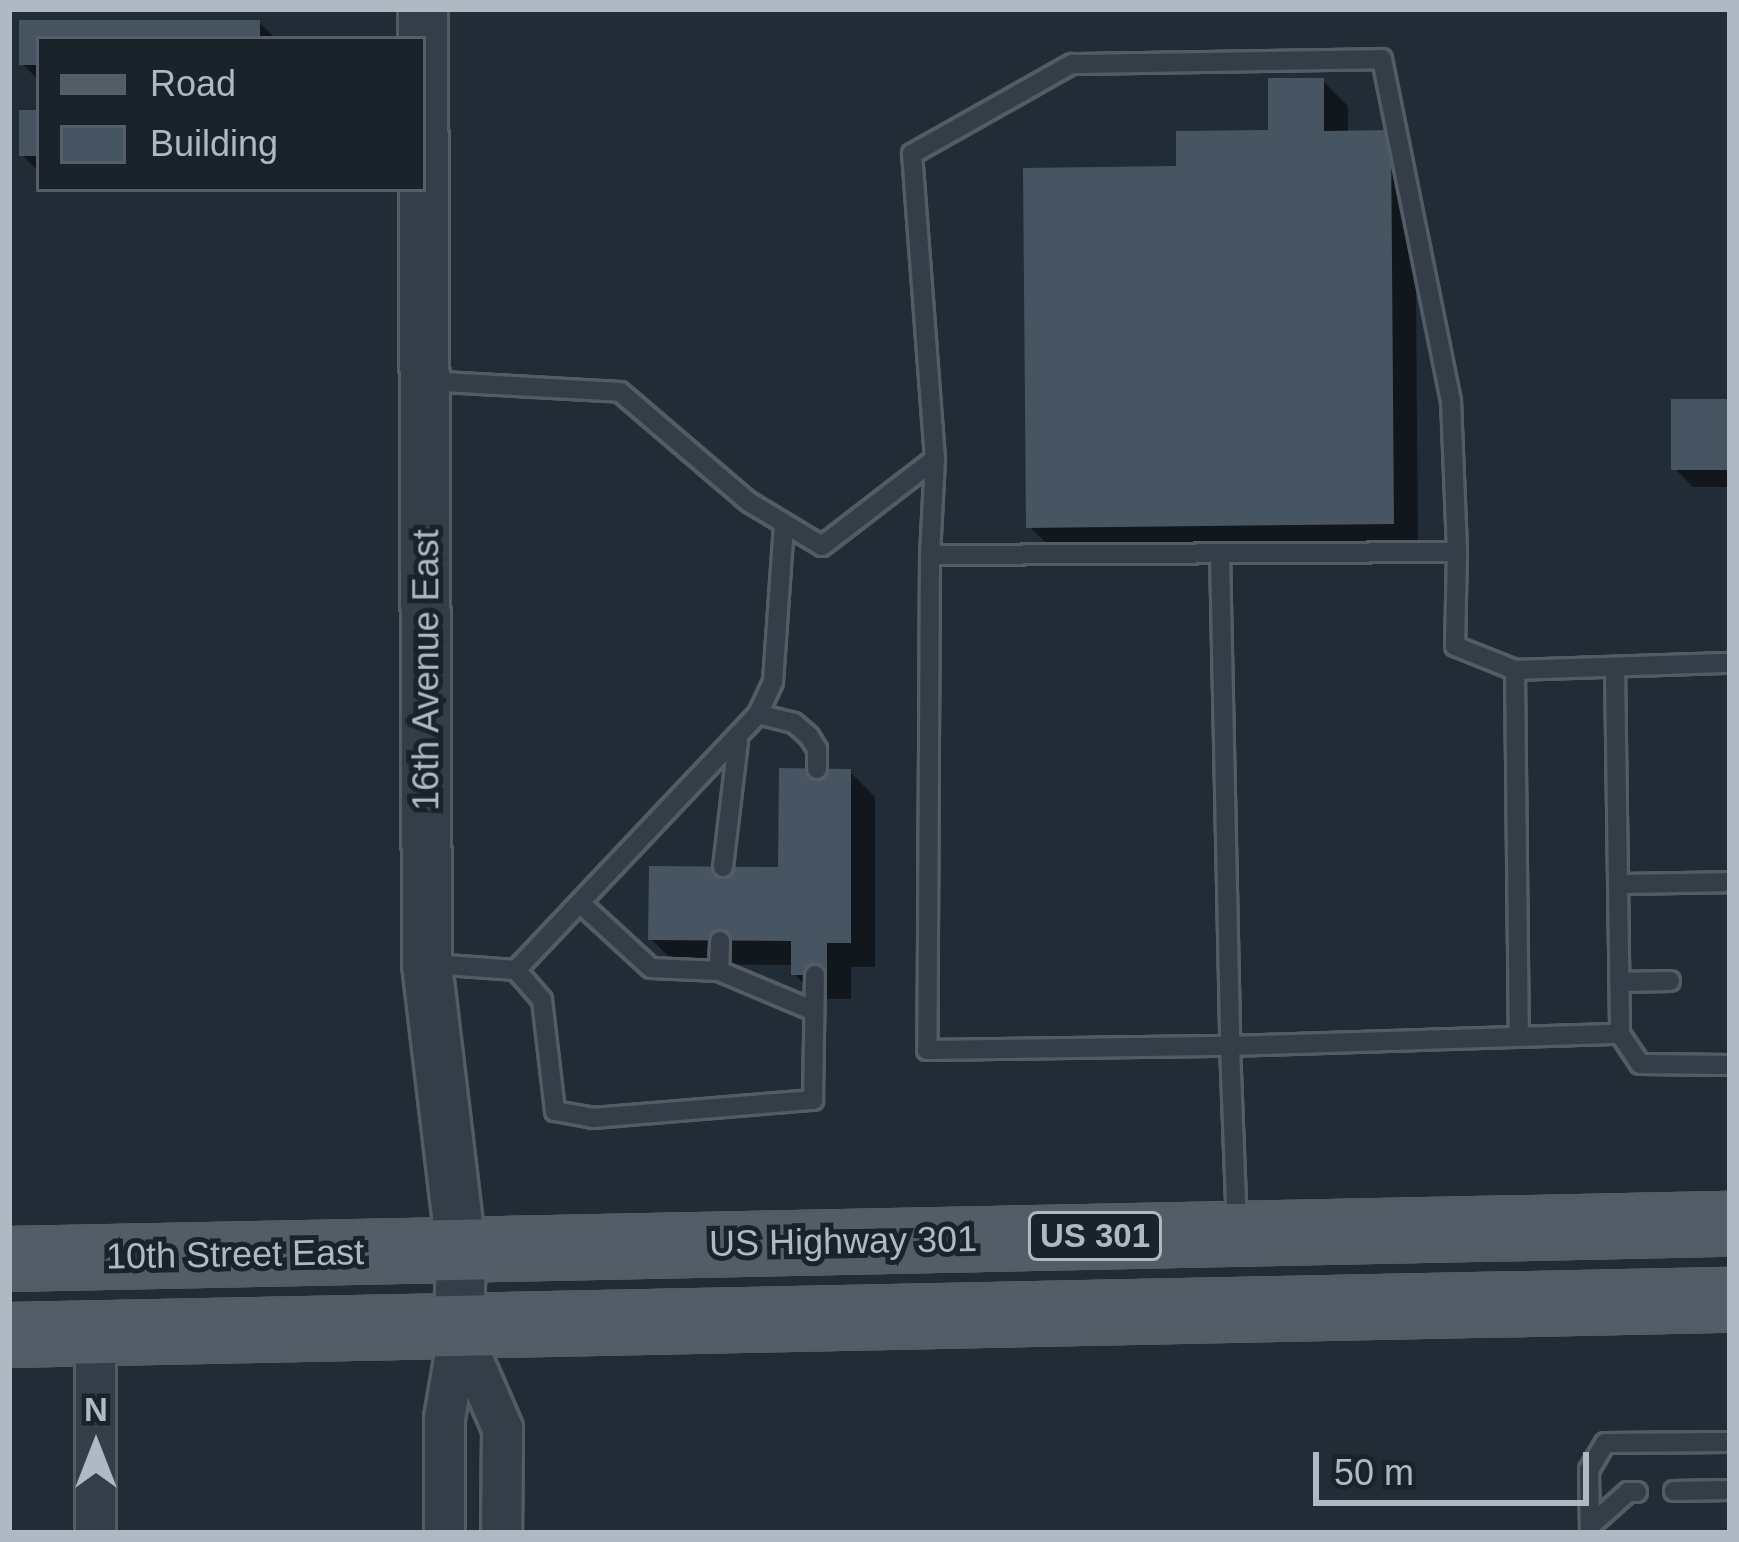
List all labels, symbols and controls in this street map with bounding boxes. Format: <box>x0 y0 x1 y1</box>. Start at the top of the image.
legend <box>36 36 426 192</box>
text: Road <box>150 63 236 104</box>
text: Building <box>150 123 278 164</box>
street label: 16th Avenue East <box>404 528 448 812</box>
road number: US 301 <box>1026 1209 1164 1263</box>
street label: US Highway 301 <box>709 1217 977 1265</box>
street label: 10th Street East <box>106 1230 364 1278</box>
north arrow <box>36 1386 156 1506</box>
text: N <box>84 1391 108 1428</box>
scale bar <box>1319 1428 1595 1502</box>
text: 50 m <box>1334 1452 1414 1493</box>

